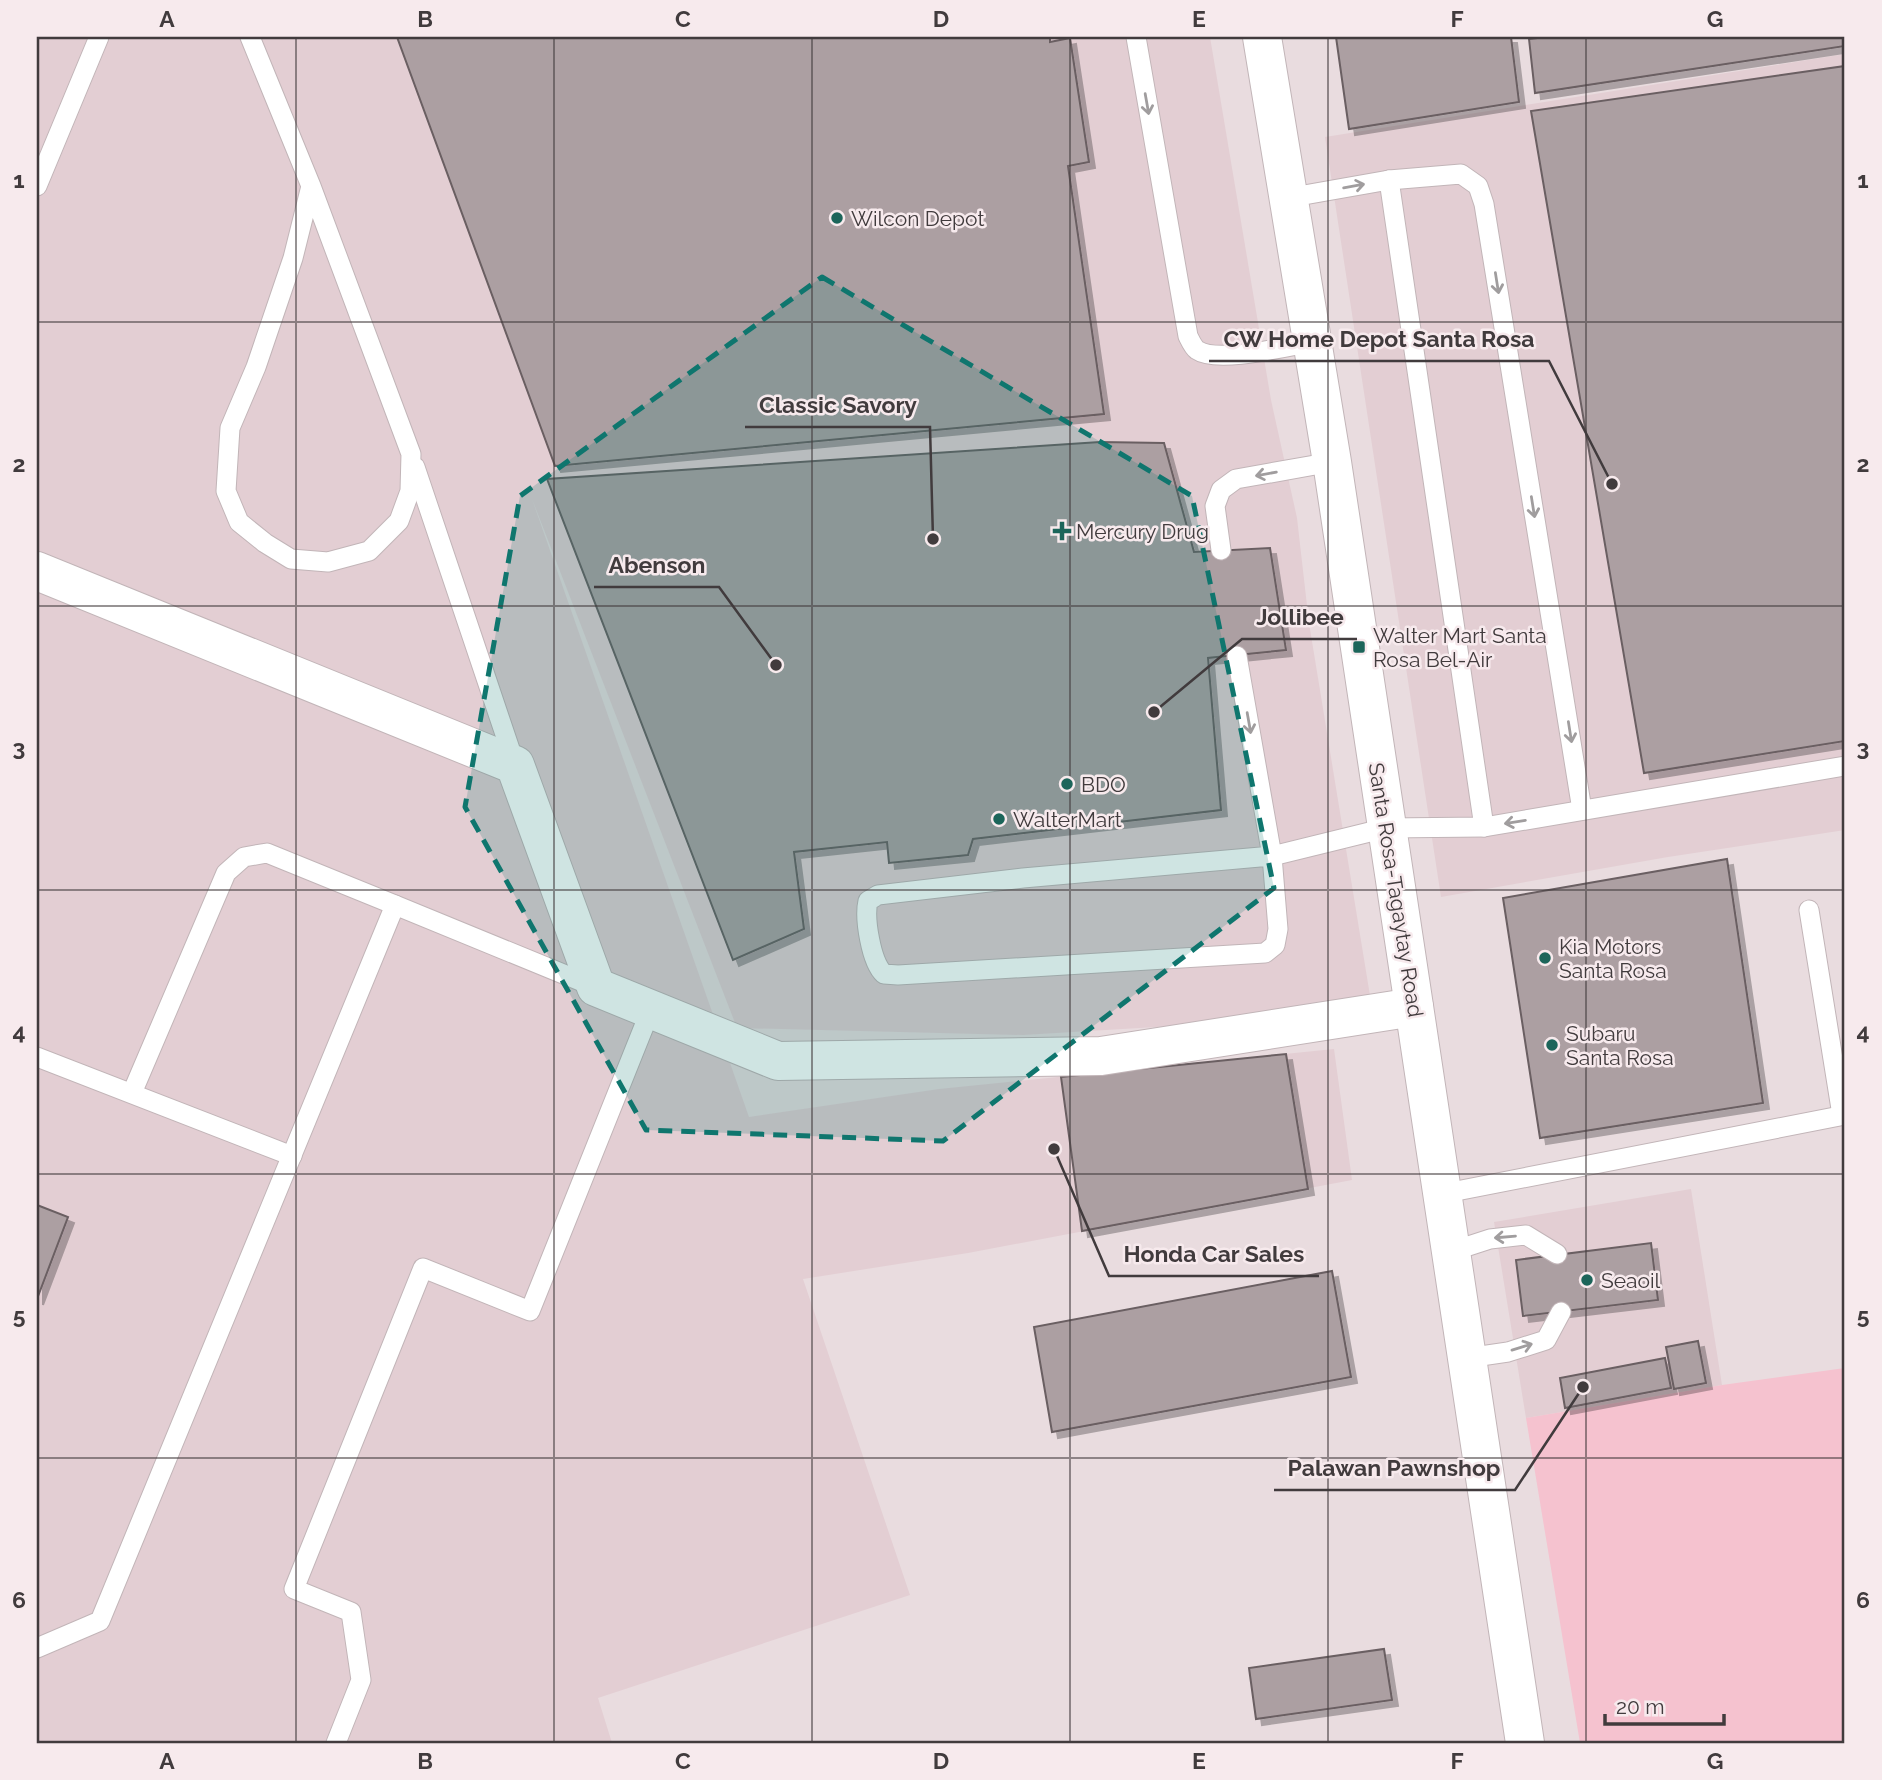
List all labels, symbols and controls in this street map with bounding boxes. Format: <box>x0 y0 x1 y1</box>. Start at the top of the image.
text: A <box>159 5 175 32</box>
text: B <box>417 5 433 32</box>
text: C <box>675 5 691 32</box>
text: D <box>933 5 949 32</box>
text: E <box>1192 5 1206 32</box>
text: F <box>1450 5 1464 32</box>
text: G <box>1707 5 1723 32</box>
one-way arrow <box>1141 92 1155 115</box>
text: 1 <box>13 166 25 193</box>
text: 1 <box>1857 166 1869 193</box>
one-way arrow <box>1342 179 1365 193</box>
place label: Wilcon Depot <box>851 206 984 231</box>
marker: Wilcon Depot <box>829 210 845 226</box>
one-way arrow <box>1491 271 1504 294</box>
callout: CW Home Depot Santa Rosa <box>1209 317 1549 361</box>
text: CW Home Depot Santa Rosa <box>1223 325 1535 352</box>
callout: Classic Savory <box>745 383 930 427</box>
text: Classic Savory <box>759 391 917 418</box>
text: 2 <box>13 450 25 477</box>
text: 2 <box>1857 450 1869 477</box>
one-way arrow <box>1255 468 1278 481</box>
one-way arrow <box>1527 496 1540 518</box>
place label: Mercury Drug <box>1076 519 1209 544</box>
marker: Mercury Drug <box>1054 523 1070 539</box>
callout: Abenson <box>594 543 719 587</box>
text: Abenson <box>609 551 705 578</box>
callout: Jollibee <box>1242 595 1357 639</box>
text: Jollibee <box>1256 603 1344 630</box>
place label: Walter Mart Santa Rosa Bel-Air <box>1373 623 1547 672</box>
marker: Walter Mart Santa Rosa Bel-Air <box>1351 639 1367 655</box>
one-way arrow <box>1242 711 1256 734</box>
one-way arrow <box>1564 720 1577 743</box>
text: 3 <box>13 734 25 761</box>
text: 3 <box>1857 734 1869 761</box>
street label: Santa Rosa-Tagaytay Road <box>1364 761 1428 1019</box>
place label: BDO <box>1081 772 1126 797</box>
marker: BDO <box>1059 776 1075 792</box>
place label: WalterMart <box>1013 807 1122 832</box>
marker: WalterMart <box>991 811 1007 827</box>
one-way arrow <box>1504 816 1527 829</box>
place label: Kia Motors Santa Rosa <box>1559 934 1667 983</box>
marker: Kia Motors Santa Rosa <box>1537 950 1553 966</box>
text: 4 <box>12 1018 26 1045</box>
text: 4 <box>1856 1018 1870 1045</box>
place label: Subaru Santa Rosa <box>1566 1021 1674 1070</box>
marker: Subaru Santa Rosa <box>1544 1037 1560 1053</box>
one-way arrow <box>1494 1231 1517 1244</box>
callout: Honda Car Sales <box>1109 1232 1319 1276</box>
text: Honda Car Sales <box>1124 1240 1304 1267</box>
place label: Seaoil <box>1601 1268 1661 1293</box>
marker: Seaoil <box>1579 1272 1595 1288</box>
text: 5 <box>13 1302 26 1329</box>
text: 5 <box>1857 1302 1870 1329</box>
one-way arrow <box>1511 1340 1533 1353</box>
callout: Palawan Pawnshop <box>1274 1446 1515 1490</box>
text: Palawan Pawnshop <box>1288 1454 1500 1481</box>
text: 6 <box>12 1586 26 1613</box>
text: 6 <box>1856 1586 1870 1613</box>
scale bar <box>1605 1682 1724 1726</box>
text: 20 m <box>1616 1694 1664 1719</box>
text: A <box>159 1747 175 1774</box>
text: B <box>417 1747 433 1774</box>
text: C <box>675 1747 691 1774</box>
text: D <box>933 1747 949 1774</box>
text: E <box>1192 1747 1206 1774</box>
text: F <box>1450 1747 1464 1774</box>
text: G <box>1707 1747 1723 1774</box>

